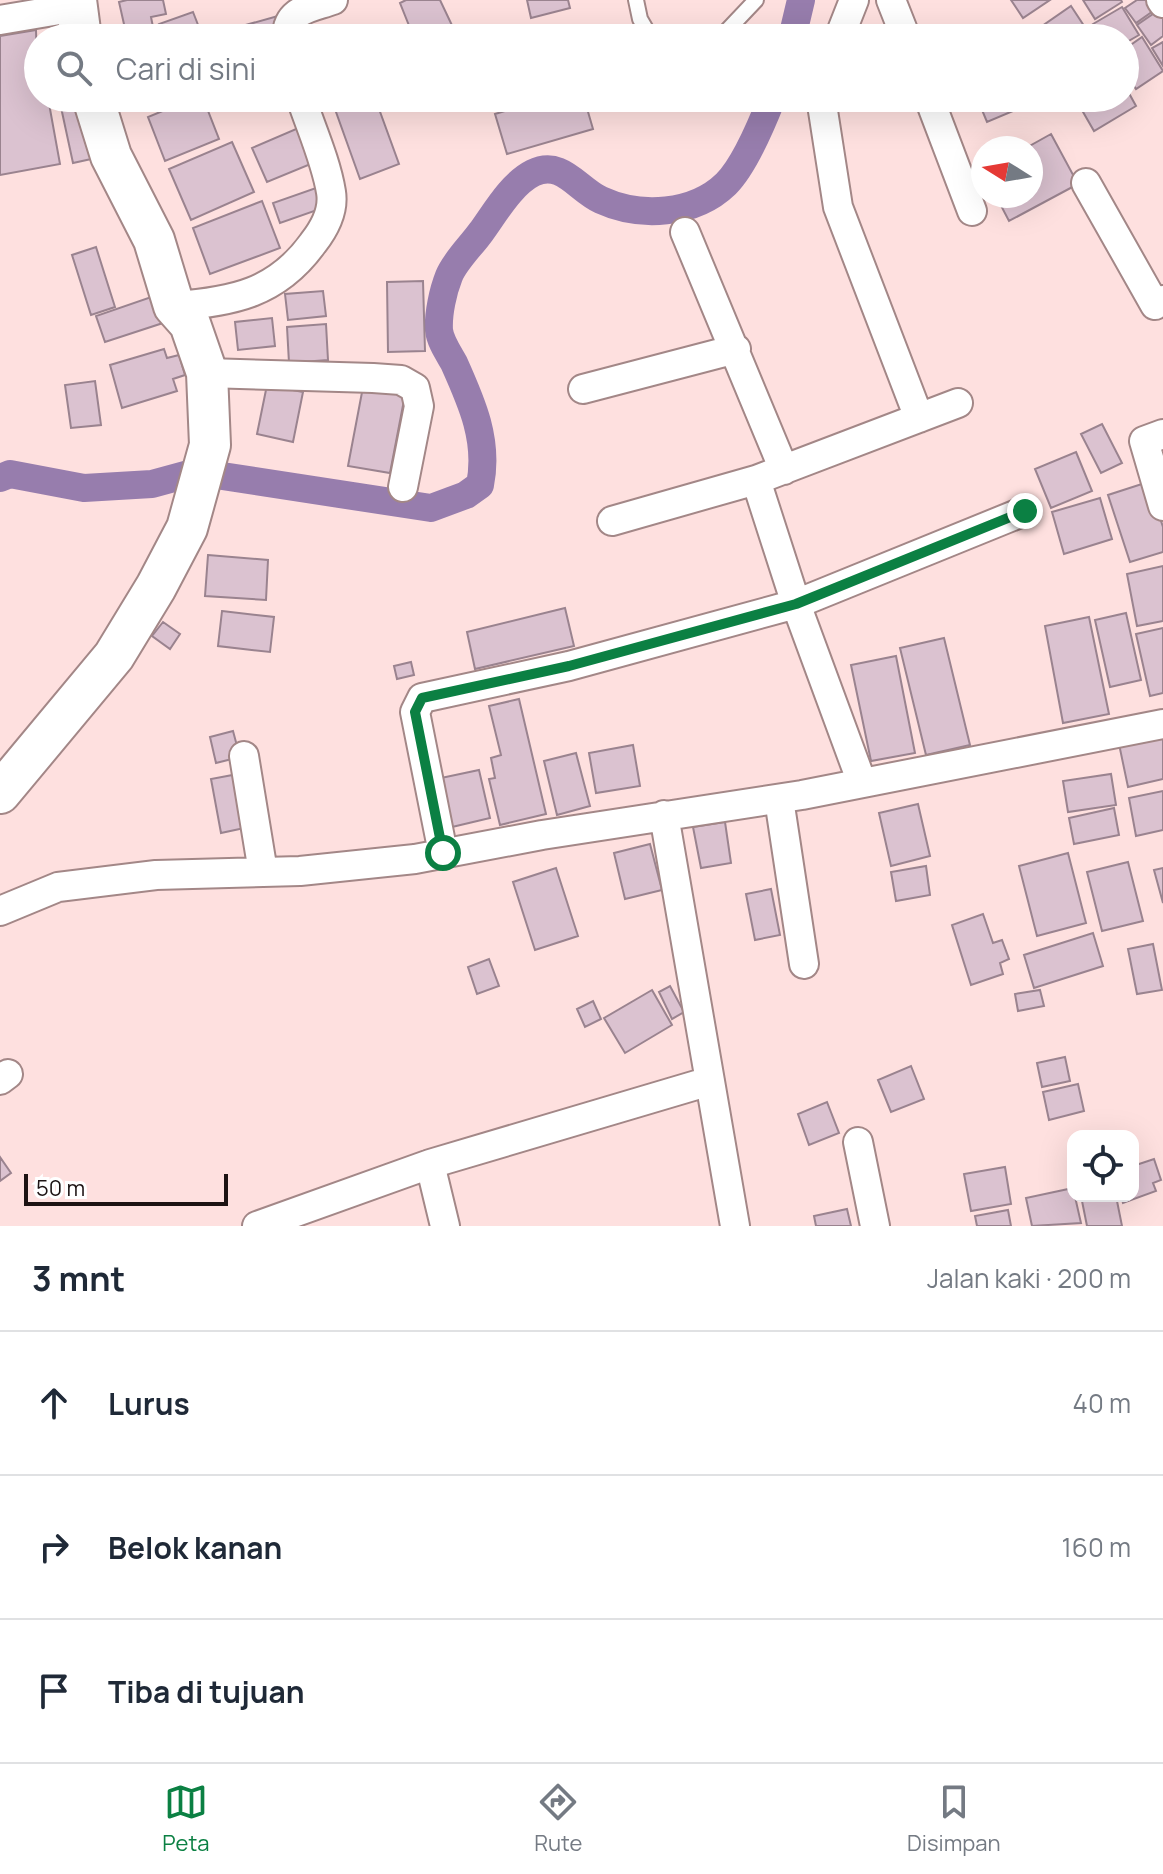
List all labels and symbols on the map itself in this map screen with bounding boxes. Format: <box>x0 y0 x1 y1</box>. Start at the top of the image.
north arrow <box>971 136 1043 208</box>
route end <box>1007 493 1043 529</box>
route start <box>425 835 461 871</box>
scale bar <box>24 1170 228 1206</box>

